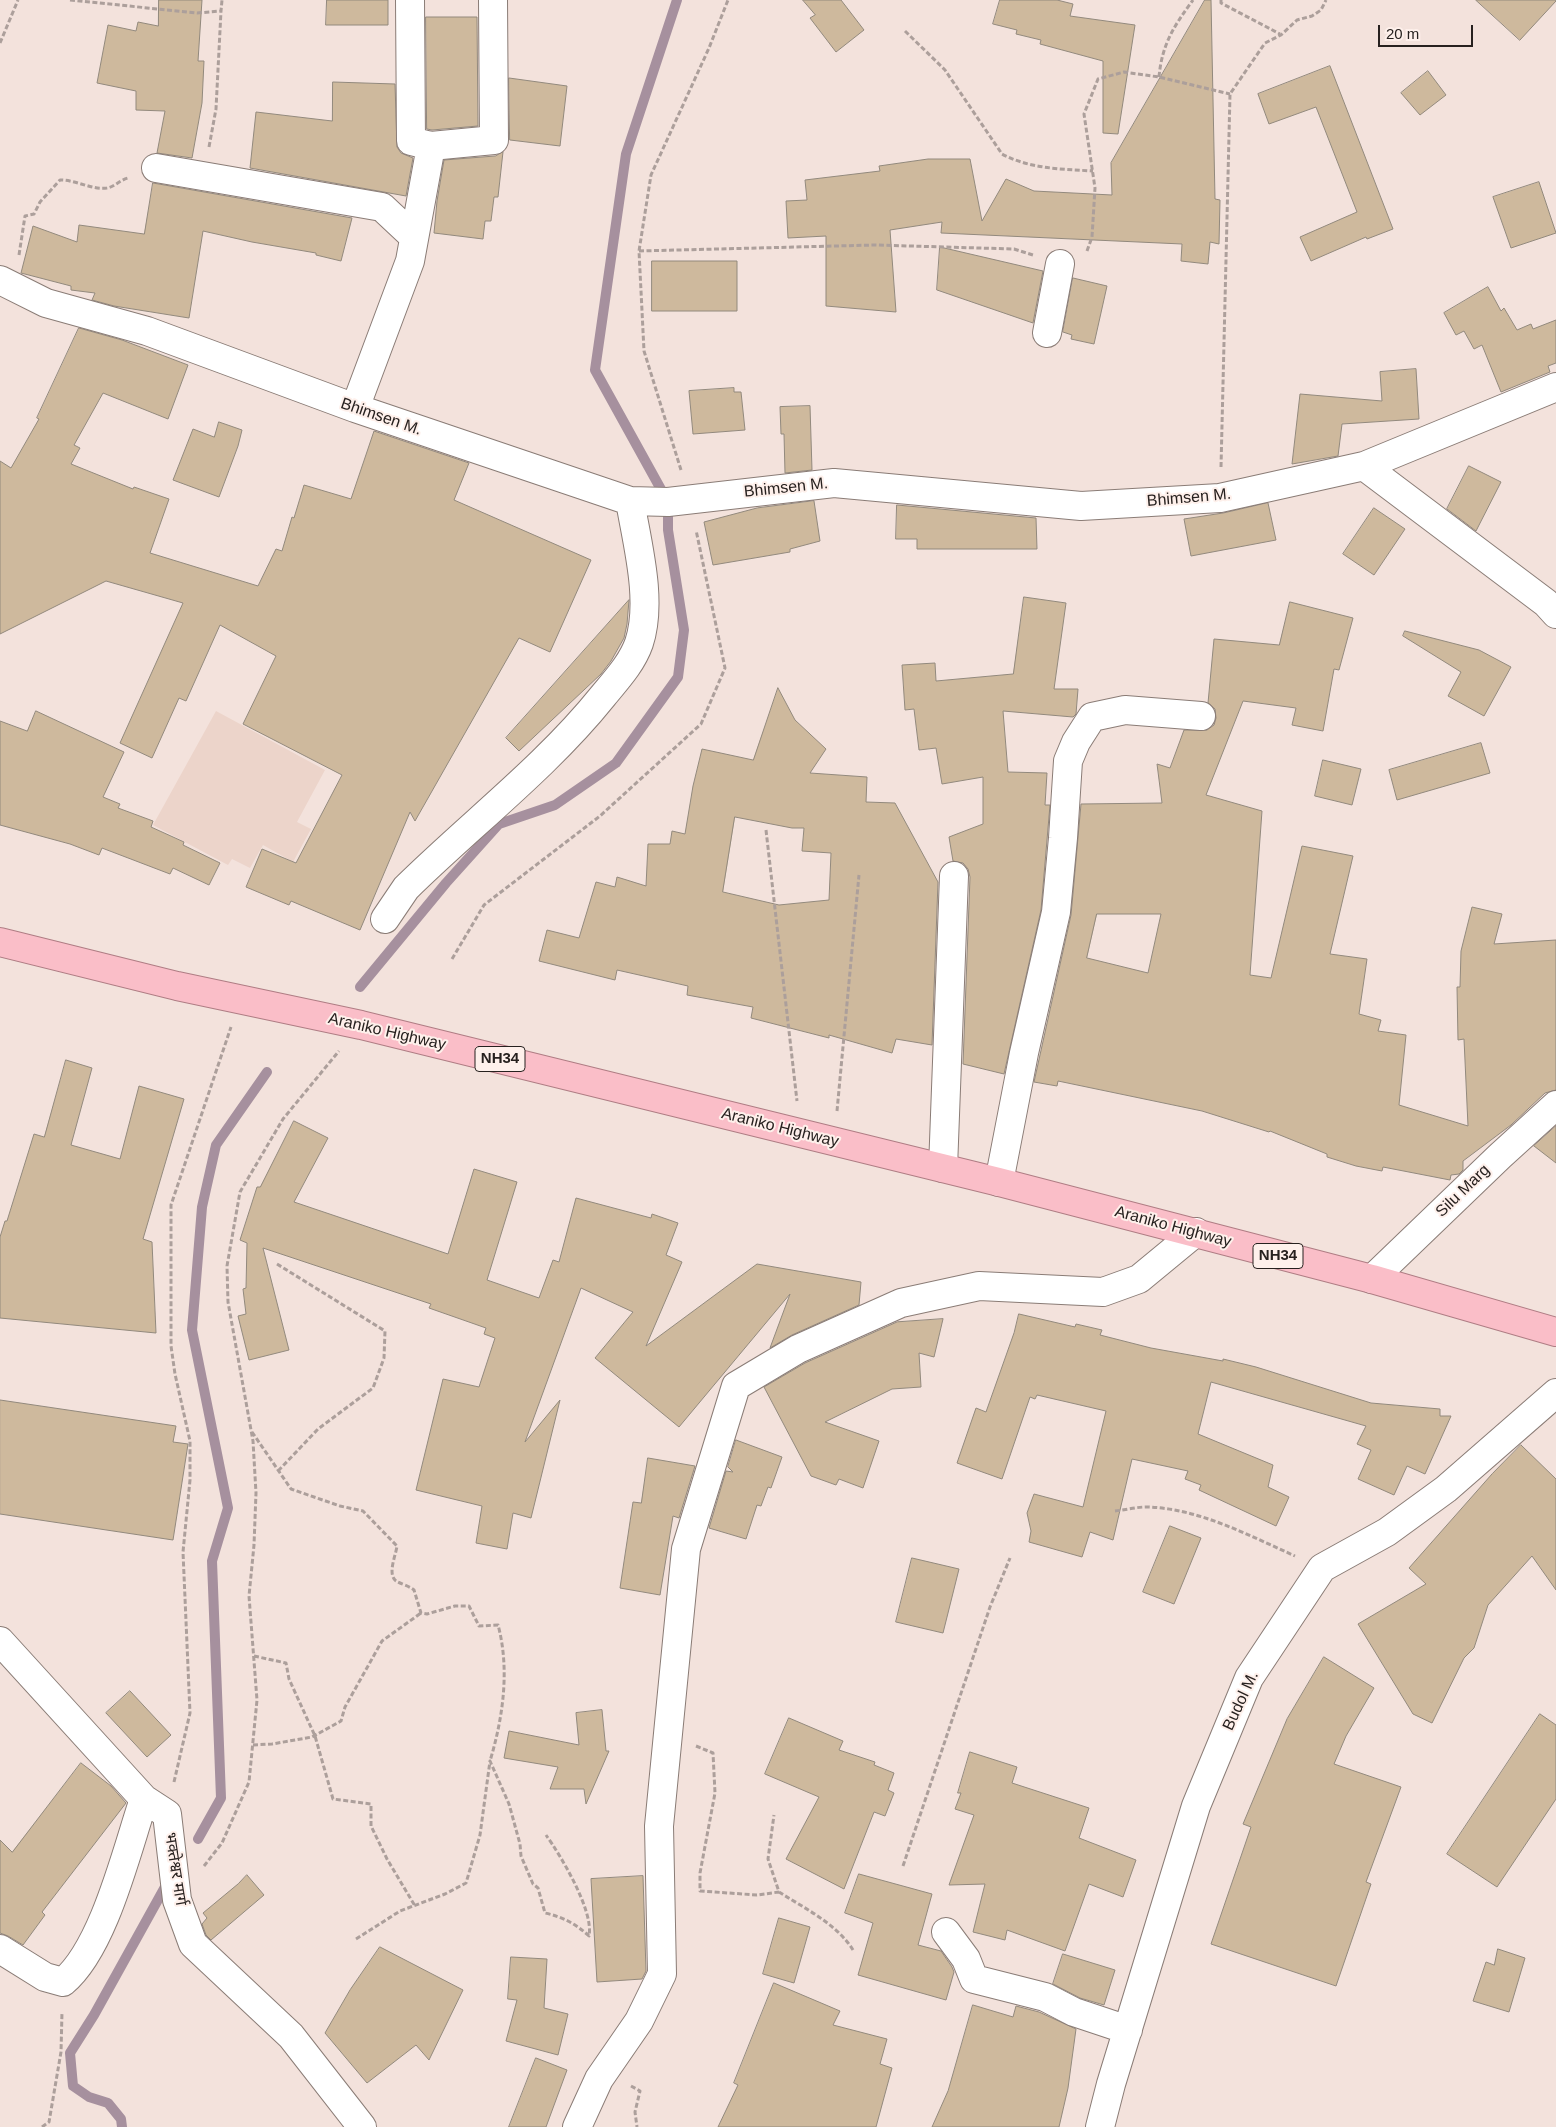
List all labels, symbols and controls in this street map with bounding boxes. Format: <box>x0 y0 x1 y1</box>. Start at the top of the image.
scale bar <box>1381 15 1476 47</box>
text: 20 m <box>1386 25 1419 42</box>
street label: Bhimsen M. <box>338 394 424 440</box>
street label: Bhimsen M. <box>743 474 829 502</box>
street label: Bhimsen M. <box>1146 485 1232 511</box>
street label: Araniko Highway <box>326 1009 448 1055</box>
road number: NH34 <box>475 1046 525 1072</box>
street label: Araniko Highway <box>719 1104 841 1152</box>
street label: Silu Marg <box>1432 1161 1494 1221</box>
street label: Araniko Highway <box>1113 1202 1233 1252</box>
road number: NH34 <box>1253 1244 1303 1268</box>
street label: Budol M. <box>1219 1668 1263 1734</box>
street label: भक्तेश्वर मार्ग <box>160 1831 190 1907</box>

